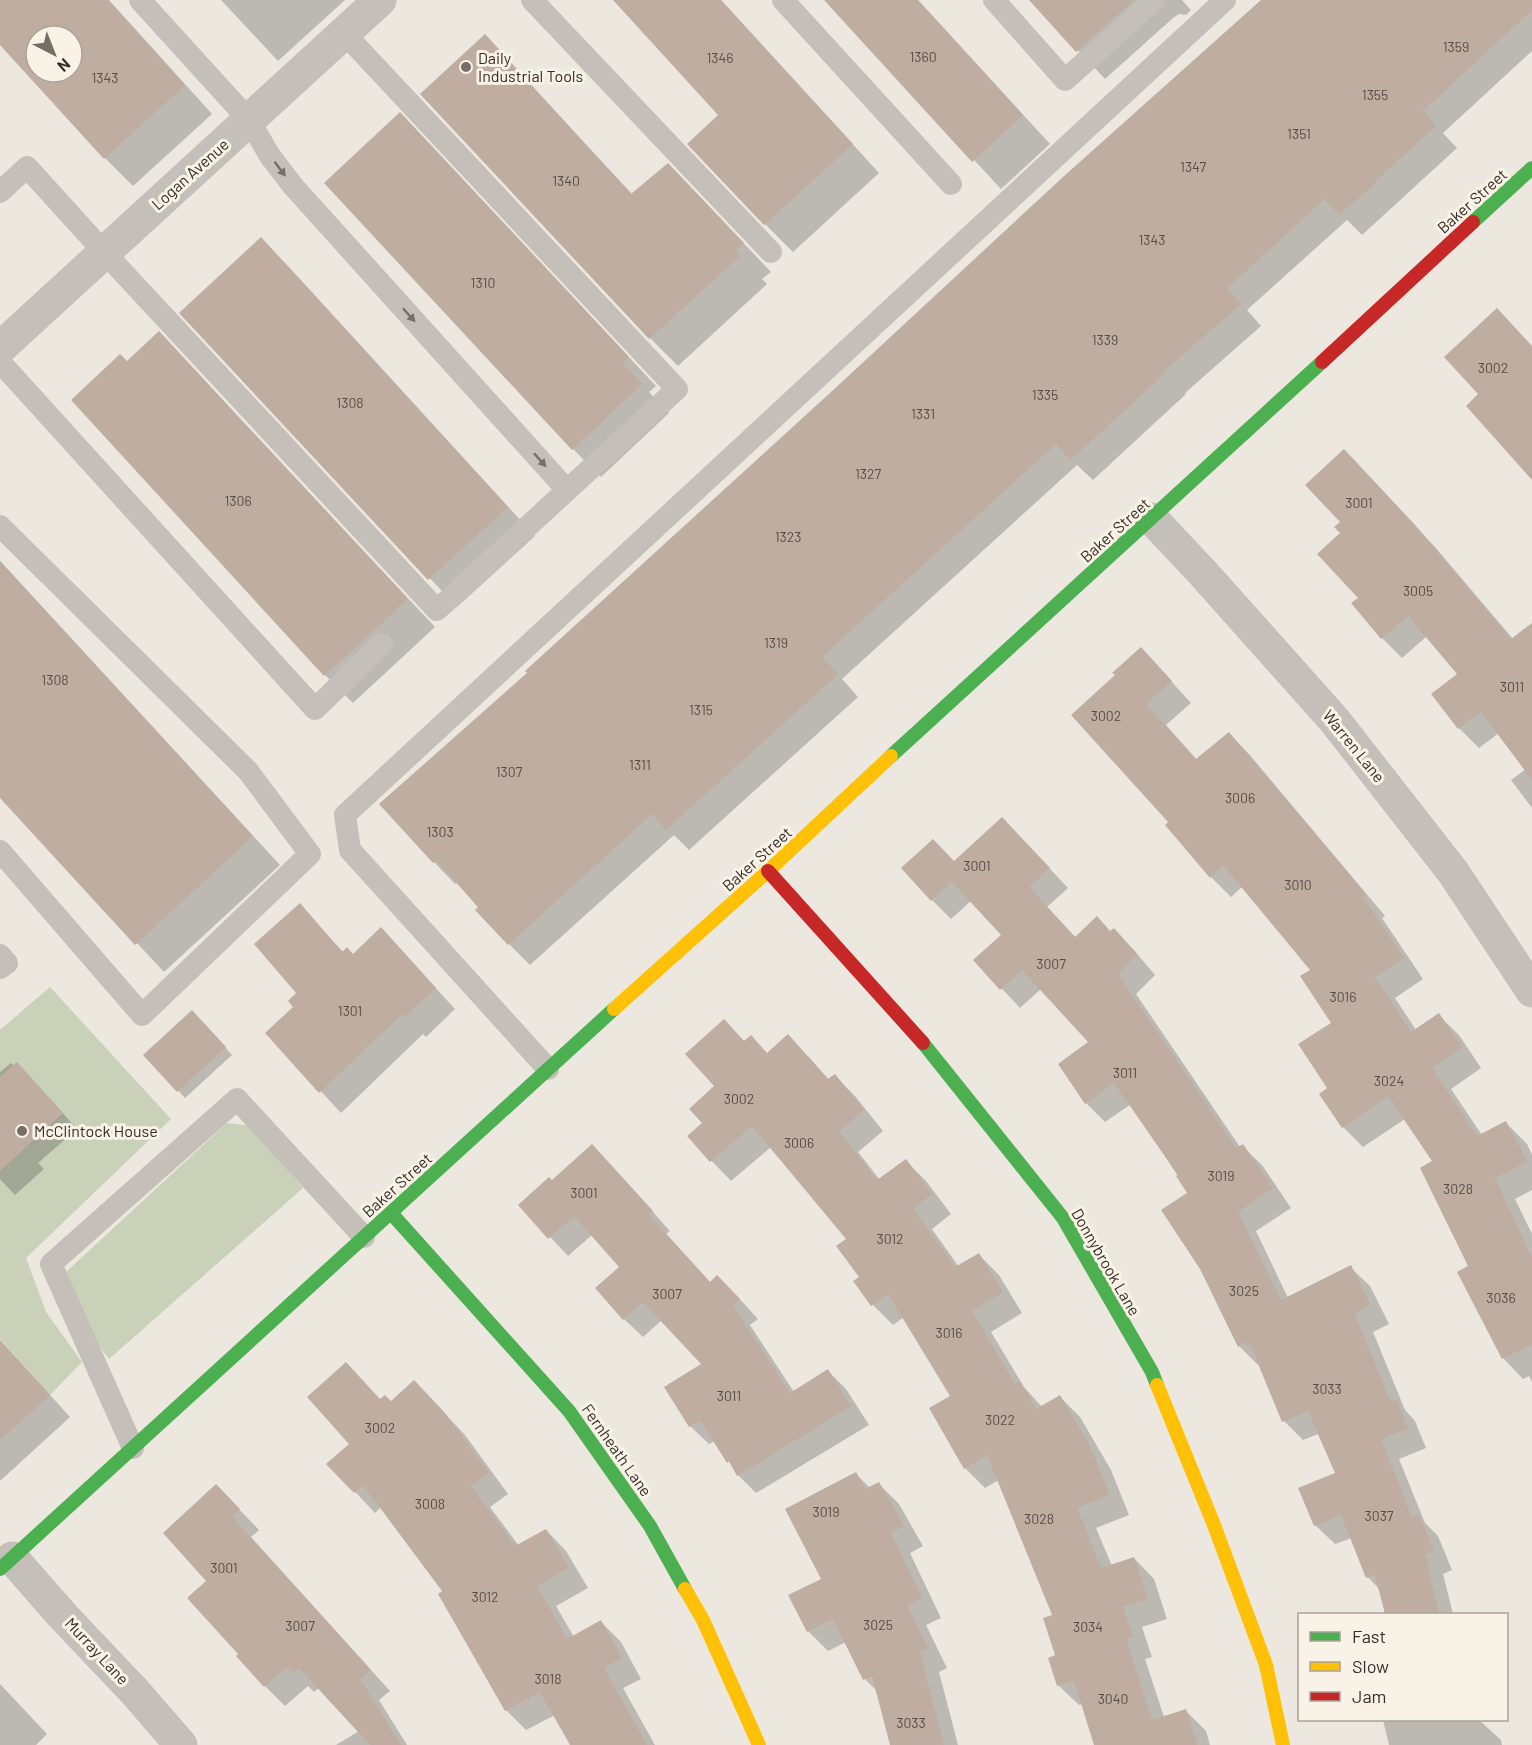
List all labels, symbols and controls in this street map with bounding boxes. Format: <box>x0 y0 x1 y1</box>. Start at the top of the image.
north arrow <box>24 24 84 84</box>
house number: 1359 <box>1443 38 1469 55</box>
place label: Daily Industrial Tools <box>478 48 583 85</box>
house number: 1360 <box>909 48 937 65</box>
house number: 1346 <box>706 49 734 66</box>
text: N <box>54 55 75 76</box>
marker: Daily Industrial Tools <box>459 60 473 74</box>
house number: 1343 <box>91 69 119 86</box>
house number: 1355 <box>1362 86 1388 103</box>
house number: 1351 <box>1287 125 1311 142</box>
street label: Logan Avenue <box>147 134 232 213</box>
house number: 1347 <box>1180 158 1206 175</box>
one-way arrow <box>274 162 286 177</box>
street label: Baker Street <box>1433 164 1510 237</box>
house number: 1340 <box>552 172 580 189</box>
house number: 1343 <box>1138 231 1166 248</box>
house number: 1310 <box>471 274 495 291</box>
one-way arrow <box>402 307 415 322</box>
house number: 1339 <box>1092 331 1118 348</box>
house number: 3002 <box>1478 359 1508 376</box>
house number: 1335 <box>1032 386 1058 403</box>
house number: 1308 <box>336 394 364 411</box>
house number: 1331 <box>911 405 935 422</box>
one-way arrow <box>533 452 546 467</box>
house number: 1327 <box>855 465 881 482</box>
house number: 1306 <box>224 492 252 509</box>
street label: Baker Street <box>1076 493 1153 566</box>
house number: 3001 <box>1345 494 1373 511</box>
house number: 1323 <box>775 528 801 545</box>
house number: 3005 <box>1403 582 1433 599</box>
house number: 1319 <box>764 634 788 651</box>
house number: 1308 <box>41 671 69 688</box>
house number: 3011 <box>1500 678 1524 695</box>
house number: 1315 <box>689 701 713 718</box>
street label: Warren Lane <box>1319 706 1389 786</box>
house number: 3002 <box>1091 707 1121 724</box>
house number: 1311 <box>629 756 651 773</box>
house number: 1307 <box>496 763 523 780</box>
house number: 3006 <box>1225 789 1255 806</box>
street label: Baker Street <box>718 822 795 895</box>
house number: 1303 <box>426 823 454 840</box>
house number: 3001 <box>963 857 991 874</box>
house number: 3010 <box>1284 876 1312 893</box>
house number: 3007 <box>1036 955 1066 972</box>
house number: 3016 <box>1330 988 1356 1005</box>
house number: 1301 <box>338 1002 362 1019</box>
house number: 3011 <box>1113 1064 1137 1081</box>
house number: 3024 <box>1374 1072 1404 1089</box>
house number: 3002 <box>724 1090 754 1107</box>
place label: McClintock House <box>34 1121 158 1140</box>
marker: McClintock House <box>15 1124 29 1138</box>
house number: 3006 <box>784 1134 814 1151</box>
street label: Baker Street <box>358 1148 435 1221</box>
house number: 3019 <box>1208 1167 1234 1184</box>
house number: 3028 <box>1443 1180 1473 1197</box>
house number: 3001 <box>570 1184 598 1201</box>
street label: Donnybrook Lane <box>1068 1205 1145 1319</box>
house number: 3012 <box>876 1230 904 1247</box>
house number: 3025 <box>1229 1282 1259 1299</box>
house number: 3007 <box>652 1285 682 1302</box>
house number: 3036 <box>1486 1289 1516 1306</box>
house number: 3016 <box>936 1324 962 1341</box>
house number: 3033 <box>1312 1380 1342 1397</box>
house number: 3011 <box>717 1387 741 1404</box>
street label: Fernheath Lane <box>579 1400 656 1500</box>
house number: 3022 <box>985 1411 1015 1428</box>
house number: 3002 <box>365 1419 395 1436</box>
house number: 3008 <box>415 1495 445 1512</box>
house number: 3019 <box>813 1503 839 1520</box>
house number: 3037 <box>1365 1507 1394 1524</box>
house number: 3028 <box>1024 1510 1054 1527</box>
house number: 3001 <box>210 1559 238 1576</box>
house number: 3012 <box>471 1588 499 1605</box>
street label: Murray Lane <box>62 1613 133 1688</box>
legend <box>1298 1613 1508 1721</box>
house number: 3025 <box>863 1616 893 1633</box>
house number: 3007 <box>285 1617 315 1634</box>
house number: 3034 <box>1073 1618 1103 1635</box>
text: Fast <box>1352 1625 1386 1647</box>
text: Slow <box>1352 1655 1389 1677</box>
house number: 3018 <box>535 1670 561 1687</box>
text: Jam <box>1352 1685 1386 1707</box>
house number: 3040 <box>1098 1690 1128 1707</box>
house number: 3033 <box>896 1714 926 1731</box>

